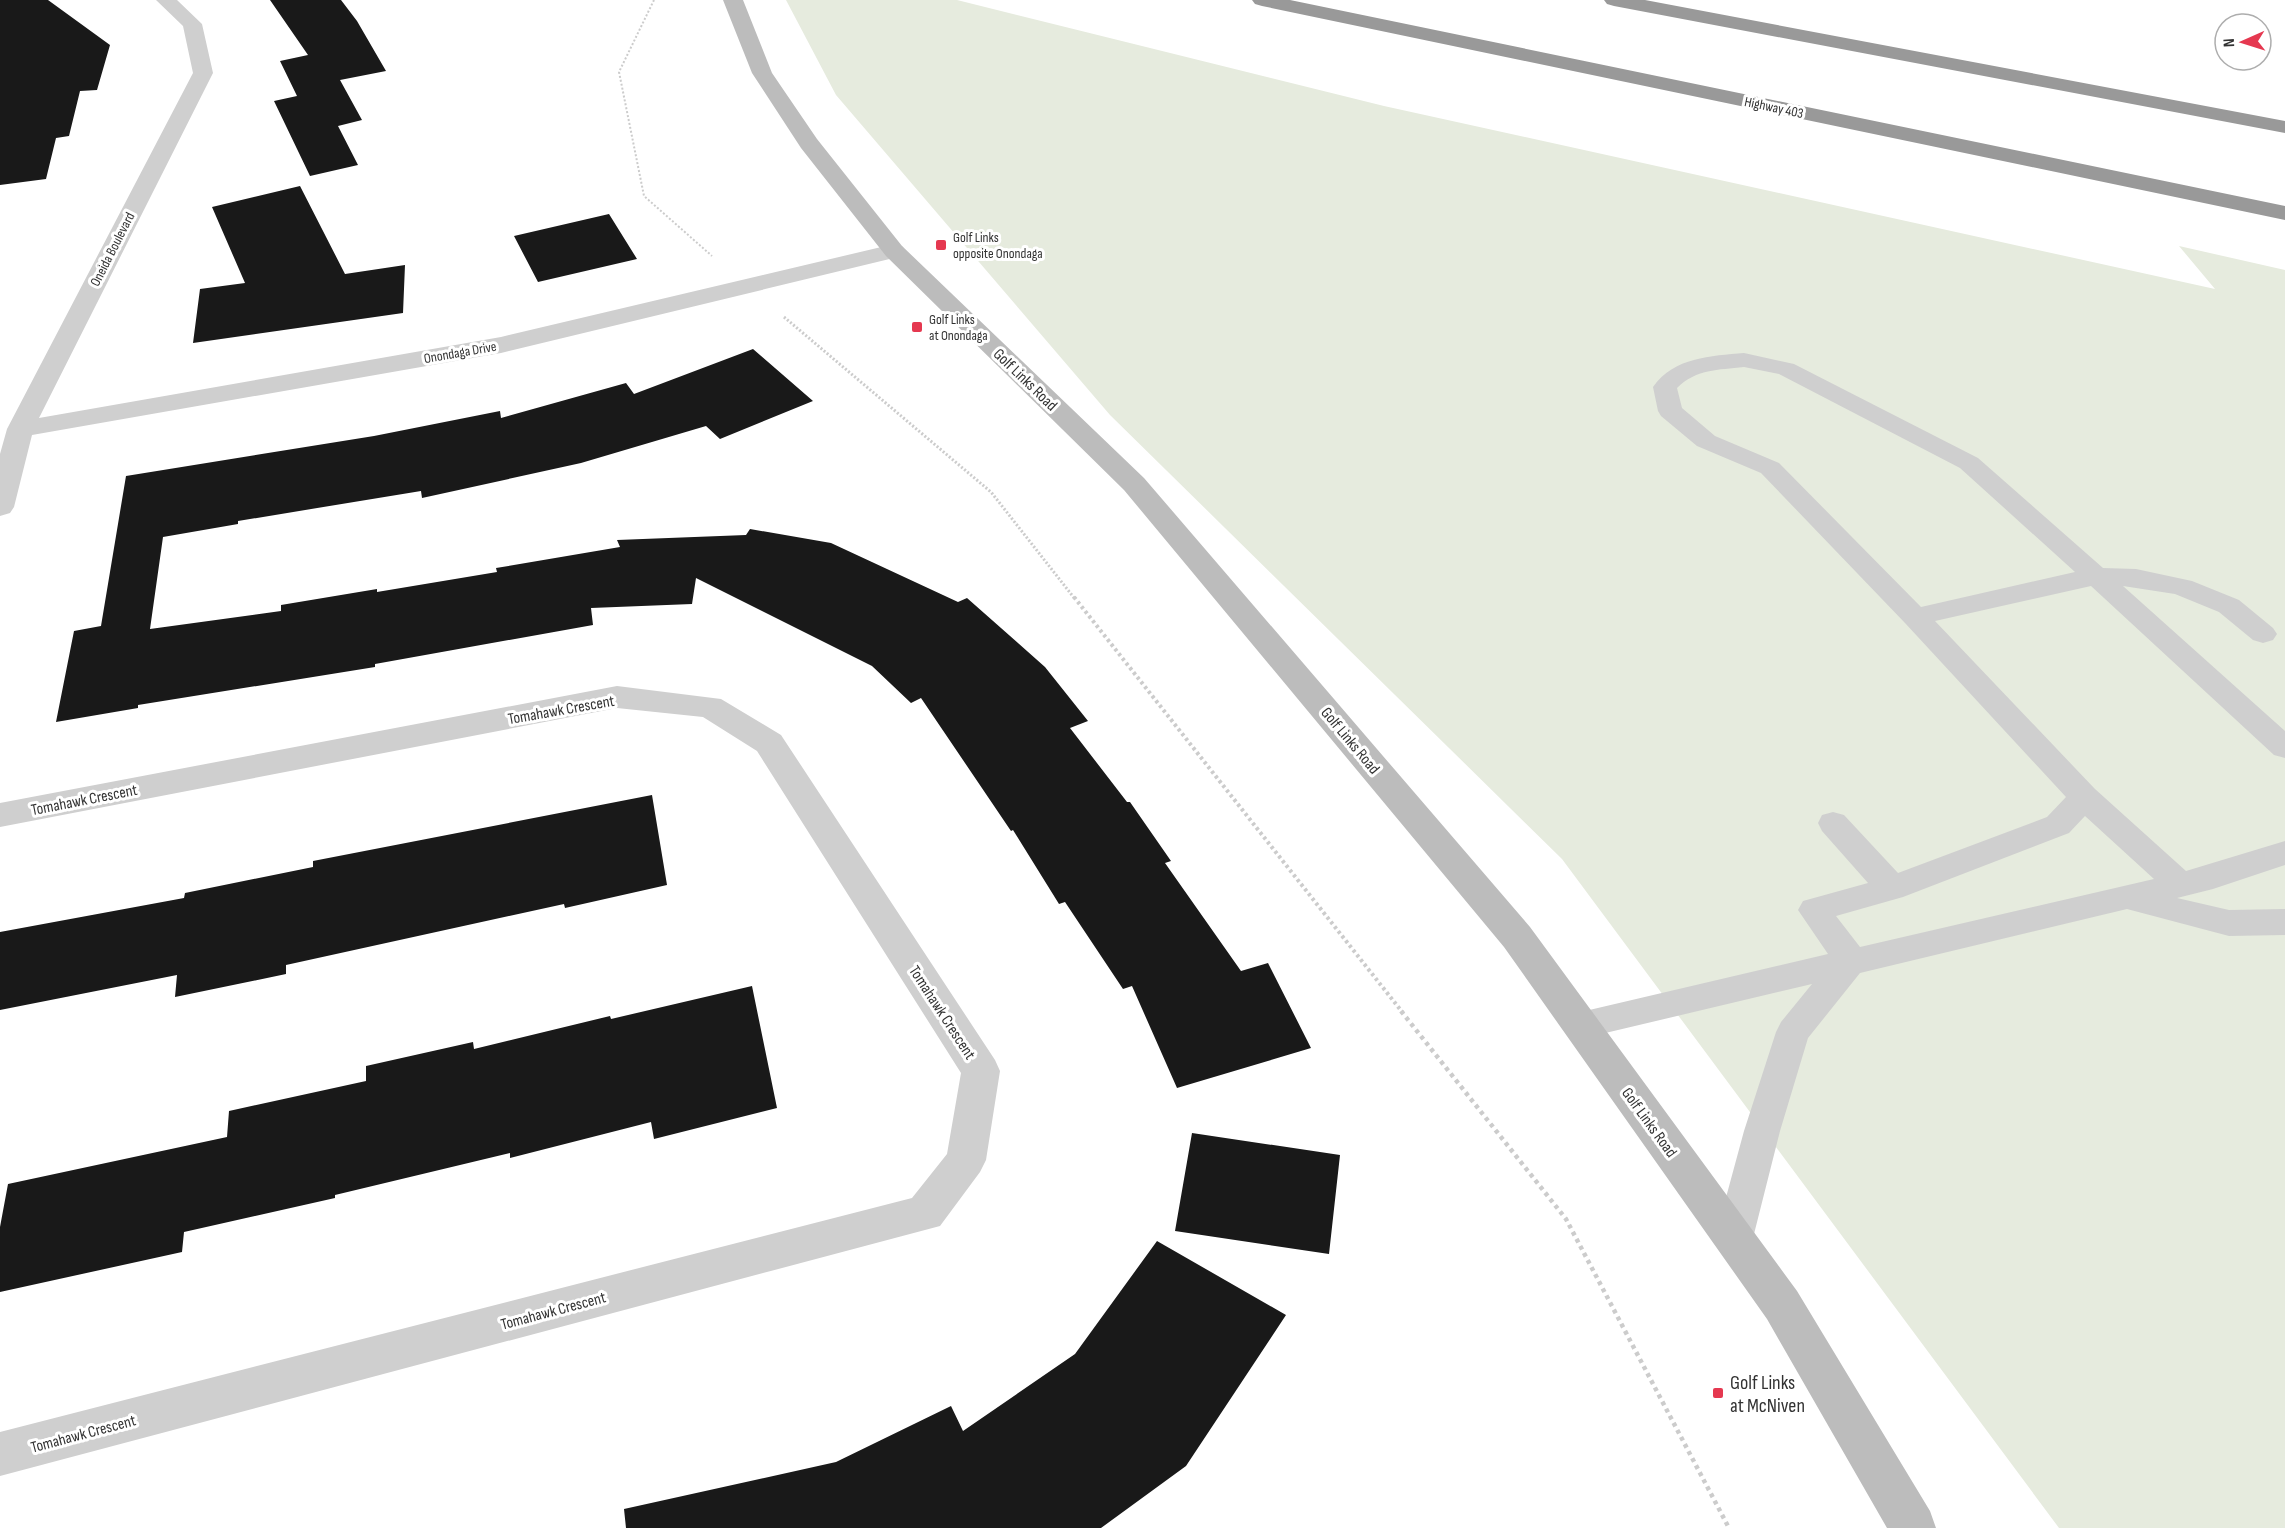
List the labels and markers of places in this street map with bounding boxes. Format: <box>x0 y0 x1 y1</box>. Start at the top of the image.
place label: Golf Links opposite Onondaga <box>953 229 1043 262</box>
marker: Golf Links opposite Onondaga <box>934 238 948 252</box>
place label: Golf Links at Onondaga <box>929 311 988 344</box>
marker: Golf Links at Onondaga <box>910 320 924 334</box>
place label: Golf Links at McNiven <box>1730 1371 1805 1418</box>
marker: Golf Links at McNiven <box>1711 1386 1725 1400</box>

